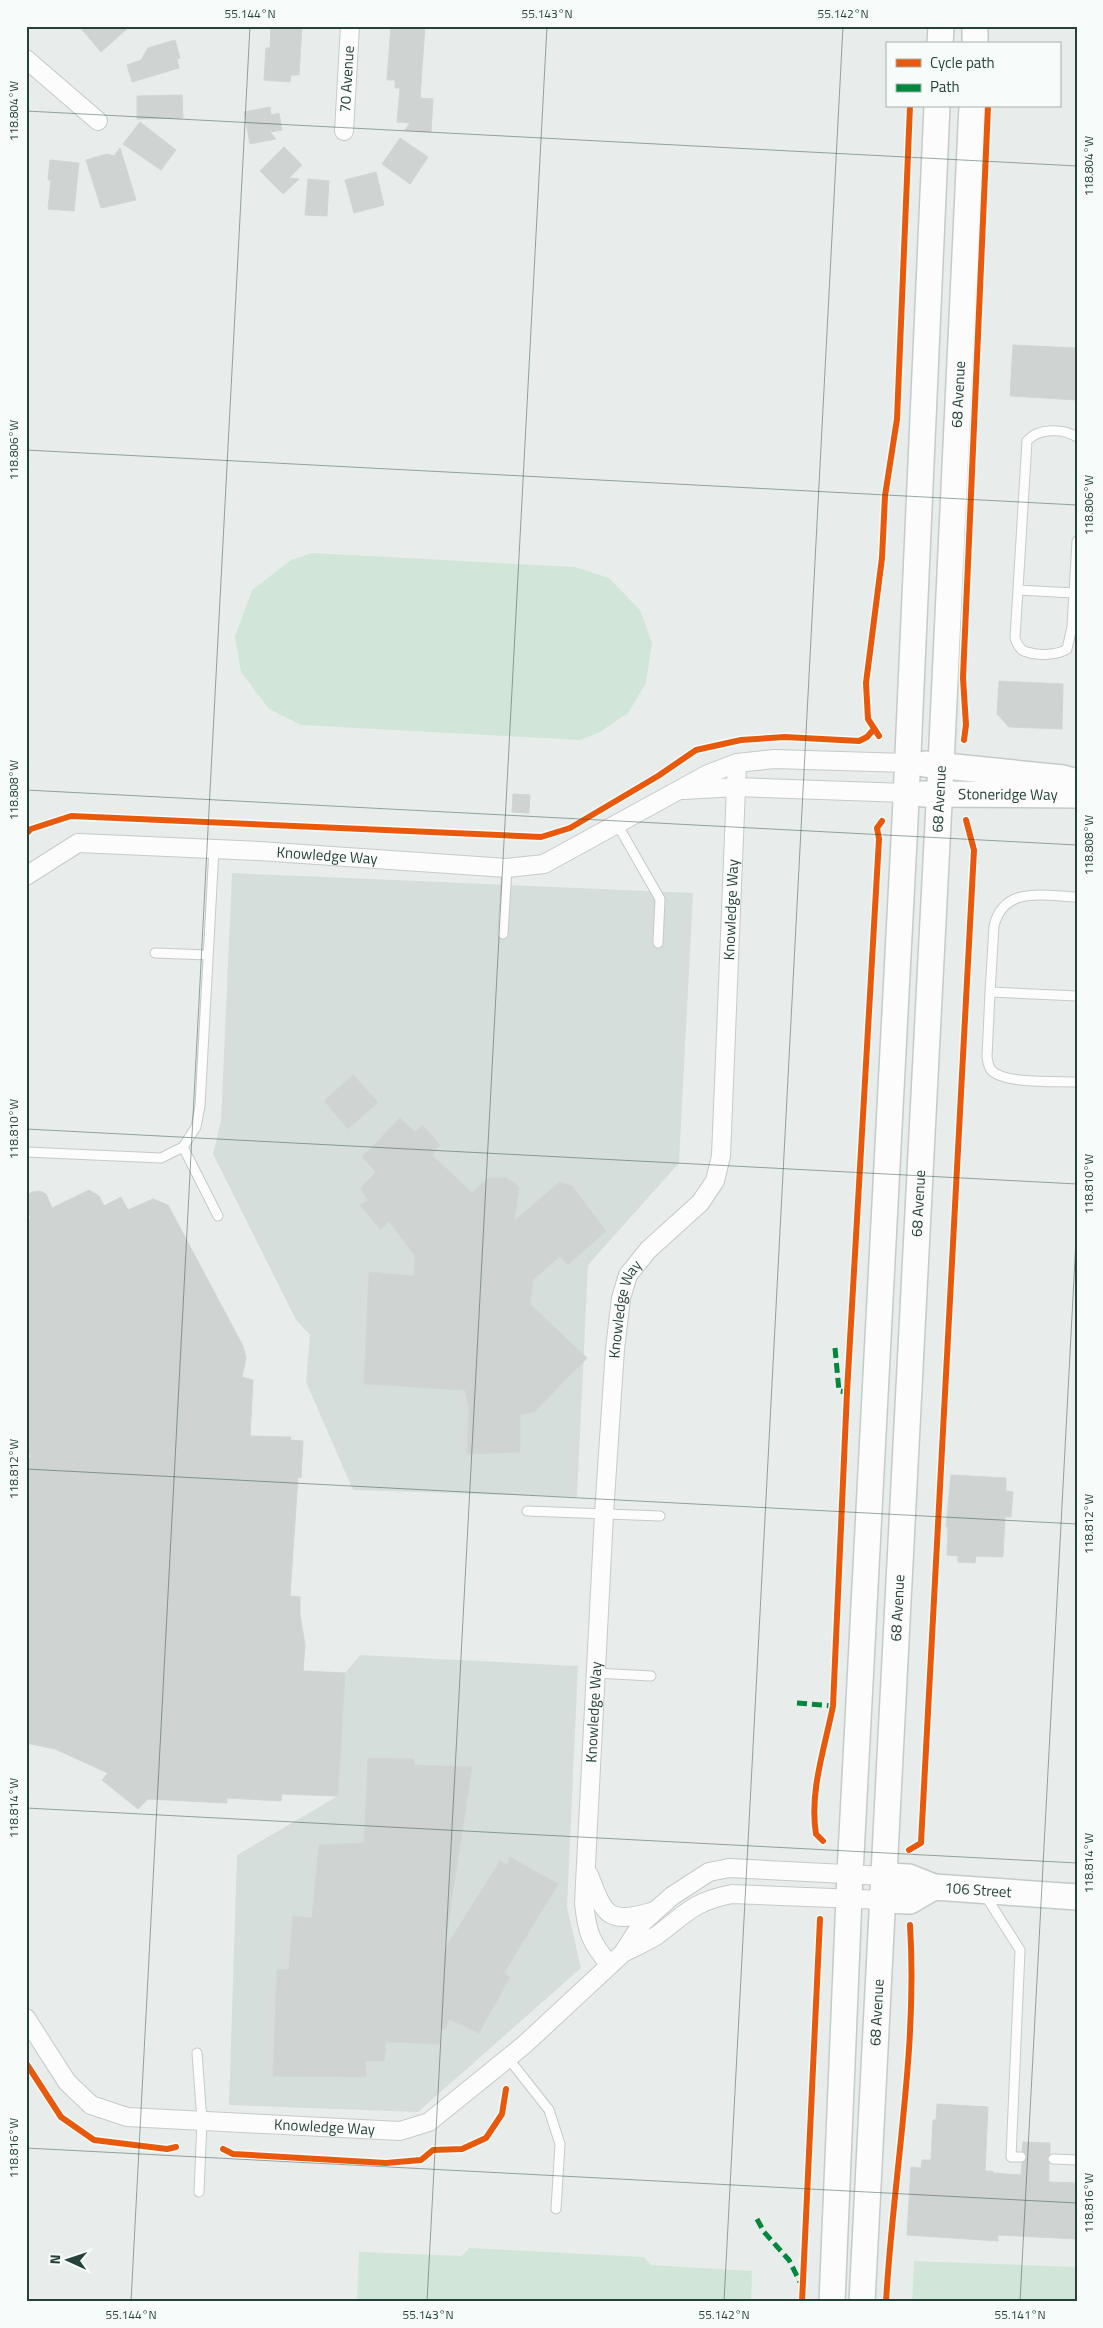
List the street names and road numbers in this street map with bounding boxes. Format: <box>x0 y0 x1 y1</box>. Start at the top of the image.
street label: 70 Avenue <box>333 45 360 113</box>
street label: 68 Avenue <box>945 360 971 428</box>
street label: 68 Avenue <box>926 765 952 833</box>
street label: Stoneridge Way <box>958 782 1058 806</box>
street label: Knowledge Way <box>276 840 378 870</box>
street label: Knowledge Way <box>717 859 744 961</box>
street label: 68 Avenue <box>905 1169 931 1238</box>
street label: Knowledge Way <box>602 1255 647 1359</box>
street label: 68 Avenue <box>884 1574 910 1642</box>
street label: Knowledge Way <box>579 1661 607 1763</box>
street label: 106 Street <box>944 1876 1013 1903</box>
street label: 68 Avenue <box>863 1978 890 2046</box>
street label: Knowledge Way <box>273 2113 376 2141</box>

